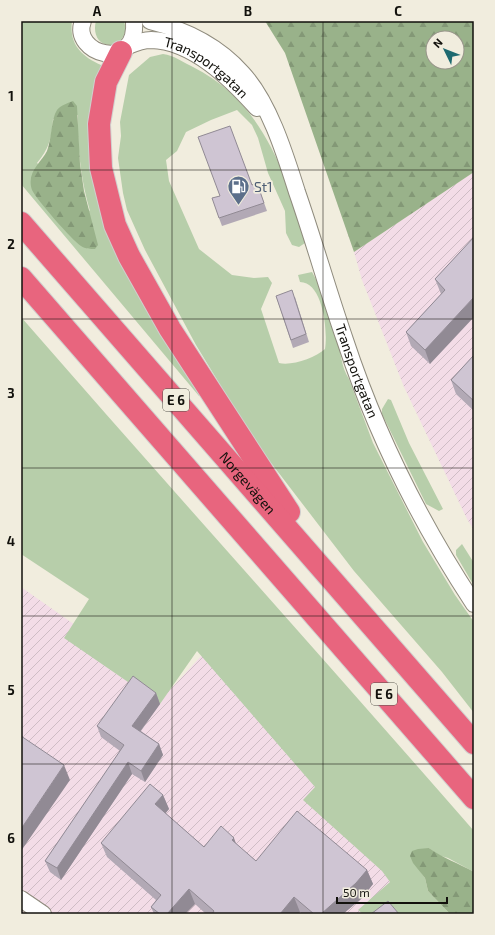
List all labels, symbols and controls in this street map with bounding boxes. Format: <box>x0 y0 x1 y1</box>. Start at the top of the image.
text: A <box>93 3 102 19</box>
text: B <box>244 3 252 19</box>
text: C <box>394 3 402 19</box>
north arrow <box>425 30 465 70</box>
street label: Transportgatan <box>163 33 252 101</box>
text: N <box>430 35 445 50</box>
text: 1 <box>8 88 14 104</box>
fuel station icon: St1 <box>226 174 252 207</box>
place label: St1 <box>254 178 273 195</box>
text: 2 <box>7 236 15 252</box>
street label: Transportgatan <box>332 321 382 420</box>
text: 3 <box>7 385 15 401</box>
road number: E 6 <box>163 389 189 411</box>
street label: Norgevägen <box>216 448 280 517</box>
text: 4 <box>7 533 15 549</box>
text: 5 <box>7 682 15 698</box>
road number: E 6 <box>371 683 397 705</box>
text: 6 <box>7 830 15 846</box>
scale bar <box>337 879 447 905</box>
text: 50 m <box>343 885 370 899</box>

